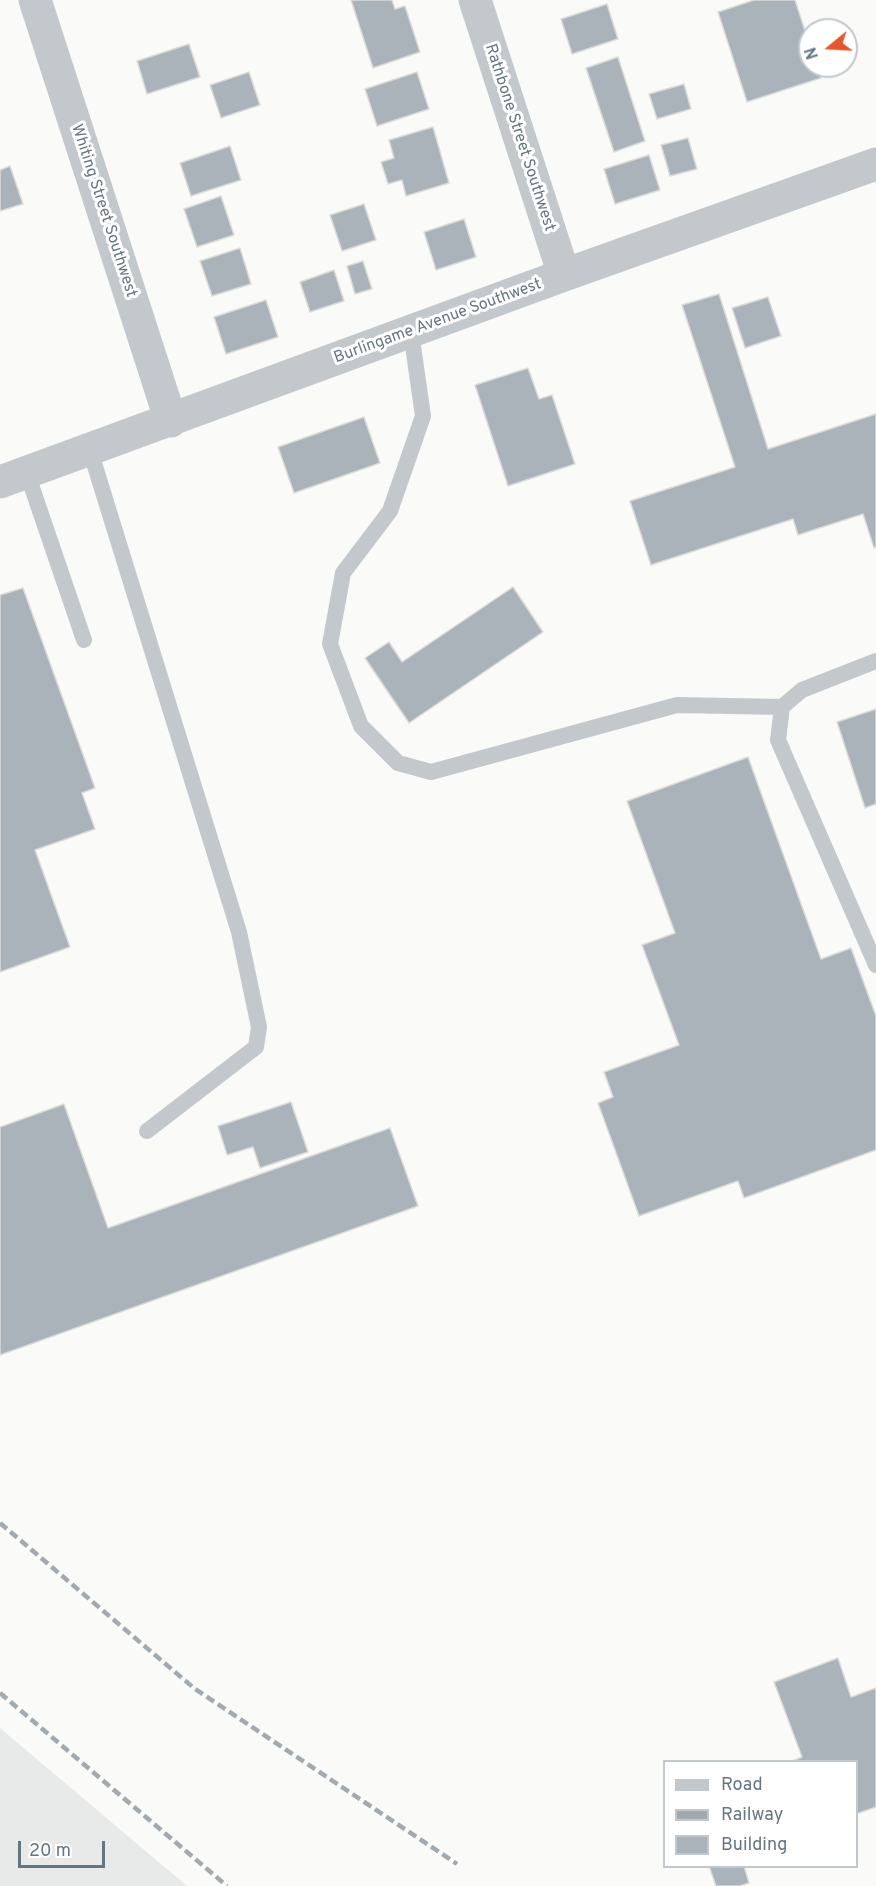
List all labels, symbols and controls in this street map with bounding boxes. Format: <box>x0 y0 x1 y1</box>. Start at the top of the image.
north arrow <box>798 18 858 78</box>
street label: Rathbone Street Southwest <box>480 42 558 234</box>
text: N <box>801 44 824 62</box>
street label: Whiting Street Southwest <box>66 122 140 300</box>
street label: Burlingame Avenue Southwest <box>332 275 544 369</box>
legend <box>663 1760 858 1868</box>
text: Road <box>721 1774 763 1797</box>
text: Railway <box>721 1804 783 1827</box>
scale bar <box>21 1829 108 1867</box>
text: Building <box>721 1834 787 1857</box>
text: 20 m <box>29 1840 71 1863</box>

